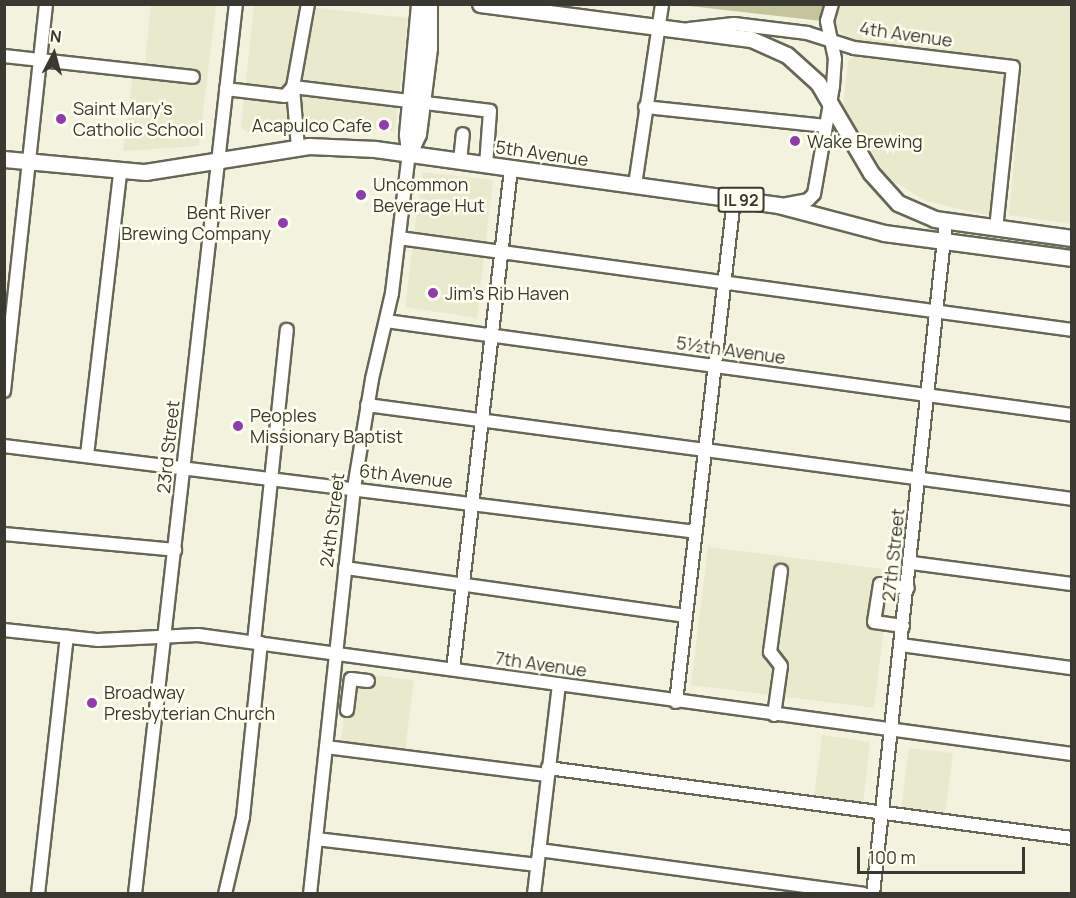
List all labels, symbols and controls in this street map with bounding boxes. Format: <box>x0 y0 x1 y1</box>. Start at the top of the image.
street label: 4th Avenue <box>858 17 954 51</box>
north arrow <box>24 24 84 84</box>
text: N <box>49 25 63 48</box>
place label: Saint Mary's Catholic School <box>73 98 204 140</box>
marker: Saint Mary's Catholic School <box>54 112 68 126</box>
place label: Acapulco Cafe <box>252 114 372 136</box>
marker: Acapulco Cafe <box>377 118 391 132</box>
place label: Wake Brewing <box>807 130 923 152</box>
marker: Wake Brewing <box>788 134 802 148</box>
street label: 5th Avenue <box>494 136 590 170</box>
place label: Uncommon Beverage Hut <box>373 174 485 216</box>
road number: IL 92 <box>717 187 765 213</box>
marker: Uncommon Beverage Hut <box>354 188 368 202</box>
place label: Bent River Brewing Company <box>121 202 271 244</box>
marker: Bent River Brewing Company <box>276 216 290 230</box>
place label: Jim's Rib Haven <box>445 282 569 304</box>
marker: Jim's Rib Haven <box>426 286 440 300</box>
street label: 5½th Avenue <box>675 332 787 368</box>
street label: 23rd Street <box>152 399 184 495</box>
place label: Peoples Missionary Baptist <box>250 405 403 448</box>
marker: Peoples Missionary Baptist <box>231 419 245 433</box>
street label: 6th Avenue <box>358 460 454 492</box>
street label: 24th Street <box>315 472 349 568</box>
street label: 27th Street <box>877 507 909 603</box>
street label: 7th Avenue <box>494 647 588 681</box>
place label: Broadway Presbyterian Church <box>104 682 275 724</box>
marker: Broadway Presbyterian Church <box>85 696 99 710</box>
scale bar <box>860 835 1028 873</box>
text: 100 m <box>868 845 916 869</box>

